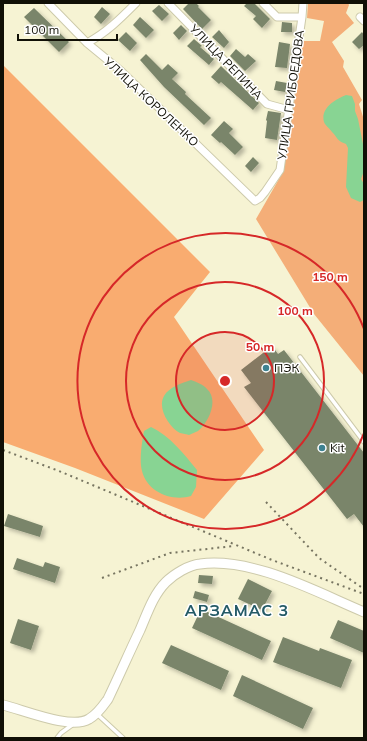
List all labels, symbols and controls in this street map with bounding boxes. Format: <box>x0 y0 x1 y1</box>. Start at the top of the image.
scale bar <box>18 16 117 42</box>
street label: УЛИЦА РЕПИНА <box>186 20 266 102</box>
text: 100 m <box>24 22 59 37</box>
street label: УЛИЦА ГРИБОЕДОВА <box>274 29 307 162</box>
street label: УЛИЦА КОРОЛЕНКО <box>100 53 202 149</box>
text: 150 m <box>312 269 348 284</box>
text: 100 m <box>277 303 313 318</box>
text: 50 m <box>246 339 274 354</box>
place label: ПЭК <box>274 360 299 375</box>
marker: ПЭК <box>261 363 271 373</box>
centre of rings <box>218 374 232 388</box>
place label: Kit <box>330 440 345 455</box>
marker: Kit <box>317 443 327 453</box>
district label: АРЗАМАС 3 <box>185 600 289 620</box>

